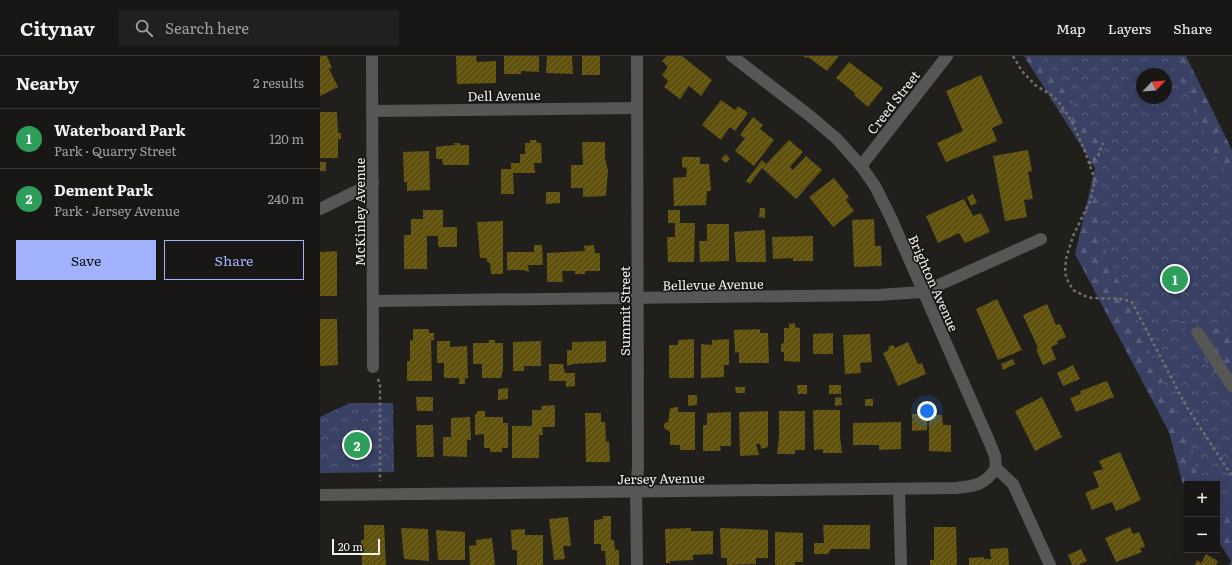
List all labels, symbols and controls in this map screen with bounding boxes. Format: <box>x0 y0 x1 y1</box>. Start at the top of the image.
search box <box>119 10 399 46</box>
text: Citynav <box>20 14 95 42</box>
text: Search here <box>165 16 249 39</box>
icon: search <box>133 17 155 39</box>
text: Map <box>1056 18 1086 38</box>
text: Layers <box>1108 18 1151 38</box>
text: Share <box>1173 18 1212 38</box>
street label: Creed Street <box>862 65 924 138</box>
north arrow <box>1136 68 1172 104</box>
text: Nearby <box>16 70 79 95</box>
text: 2 results <box>253 73 304 92</box>
street label: Dell Avenue <box>467 85 541 105</box>
text: Waterboard Park <box>54 118 186 141</box>
text: 1 <box>26 129 32 148</box>
text: 120 m <box>269 129 304 148</box>
text: Park · Quarry Street <box>54 141 177 160</box>
street label: McKinley Avenue <box>350 157 369 266</box>
text: Dement Park <box>54 178 153 201</box>
text: 2 <box>26 189 32 208</box>
text: 240 m <box>268 189 304 208</box>
text: Park · Jersey Avenue <box>54 201 180 220</box>
street label: Brighton Avenue <box>904 232 964 335</box>
button: Save <box>16 240 156 280</box>
button: Share <box>164 240 304 280</box>
pin: 1 <box>1162 264 1188 294</box>
street label: Summit Street <box>615 265 634 356</box>
street label: Bellevue Avenue <box>662 274 764 294</box>
your location <box>917 401 937 421</box>
pin: 2 <box>344 430 370 460</box>
street label: Jersey Avenue <box>617 468 705 488</box>
map controls <box>1184 481 1220 553</box>
button: + <box>1184 481 1220 517</box>
button: − <box>1184 517 1220 553</box>
scale bar <box>332 537 380 556</box>
text: 20 m <box>338 538 363 554</box>

